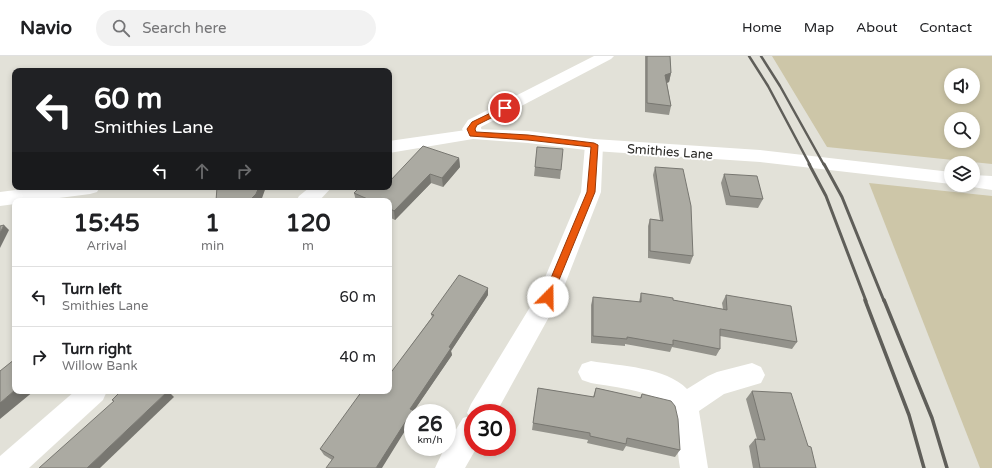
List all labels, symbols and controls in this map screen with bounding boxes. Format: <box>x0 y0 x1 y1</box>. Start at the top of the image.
search box <box>96 10 376 46</box>
text: Navio <box>20 17 72 39</box>
icon: search <box>110 17 132 39</box>
text: Search here <box>142 19 226 37</box>
text: Home <box>742 19 782 36</box>
text: Map <box>804 19 834 36</box>
text: About <box>856 19 898 36</box>
text: Contact <box>920 19 972 36</box>
map controls <box>944 68 980 192</box>
button: sound <box>944 68 980 104</box>
text: 60 m <box>94 82 162 116</box>
icon: left <box>28 84 80 136</box>
pin <box>488 91 522 125</box>
icon: arrive <box>494 97 516 119</box>
button: search <box>944 112 980 148</box>
text: Smithies Lane <box>94 116 213 138</box>
street label: Smithies Lane <box>626 141 714 163</box>
button: layers <box>944 156 980 192</box>
icon: left <box>149 160 171 182</box>
icon: ahead <box>191 160 213 182</box>
icon: right <box>233 160 255 182</box>
text: 15:45 <box>73 209 140 238</box>
text: 1 <box>205 209 220 238</box>
text: 120 <box>285 209 331 238</box>
text: Arrival <box>86 238 127 254</box>
text: min <box>201 238 224 254</box>
text: m <box>302 238 314 254</box>
position arrow <box>527 276 569 318</box>
text: Turn left <box>62 280 122 298</box>
icon: left <box>28 286 50 308</box>
text: 60 m <box>339 288 376 306</box>
text: Smithies Lane <box>62 298 148 314</box>
text: Turn right <box>62 340 132 358</box>
icon: right <box>28 346 50 368</box>
text: 40 m <box>339 348 376 366</box>
text: Willow Bank <box>62 358 138 374</box>
speed limit sign: 30 <box>464 404 516 456</box>
text: 26 <box>417 413 443 437</box>
text: km/h <box>417 434 443 446</box>

